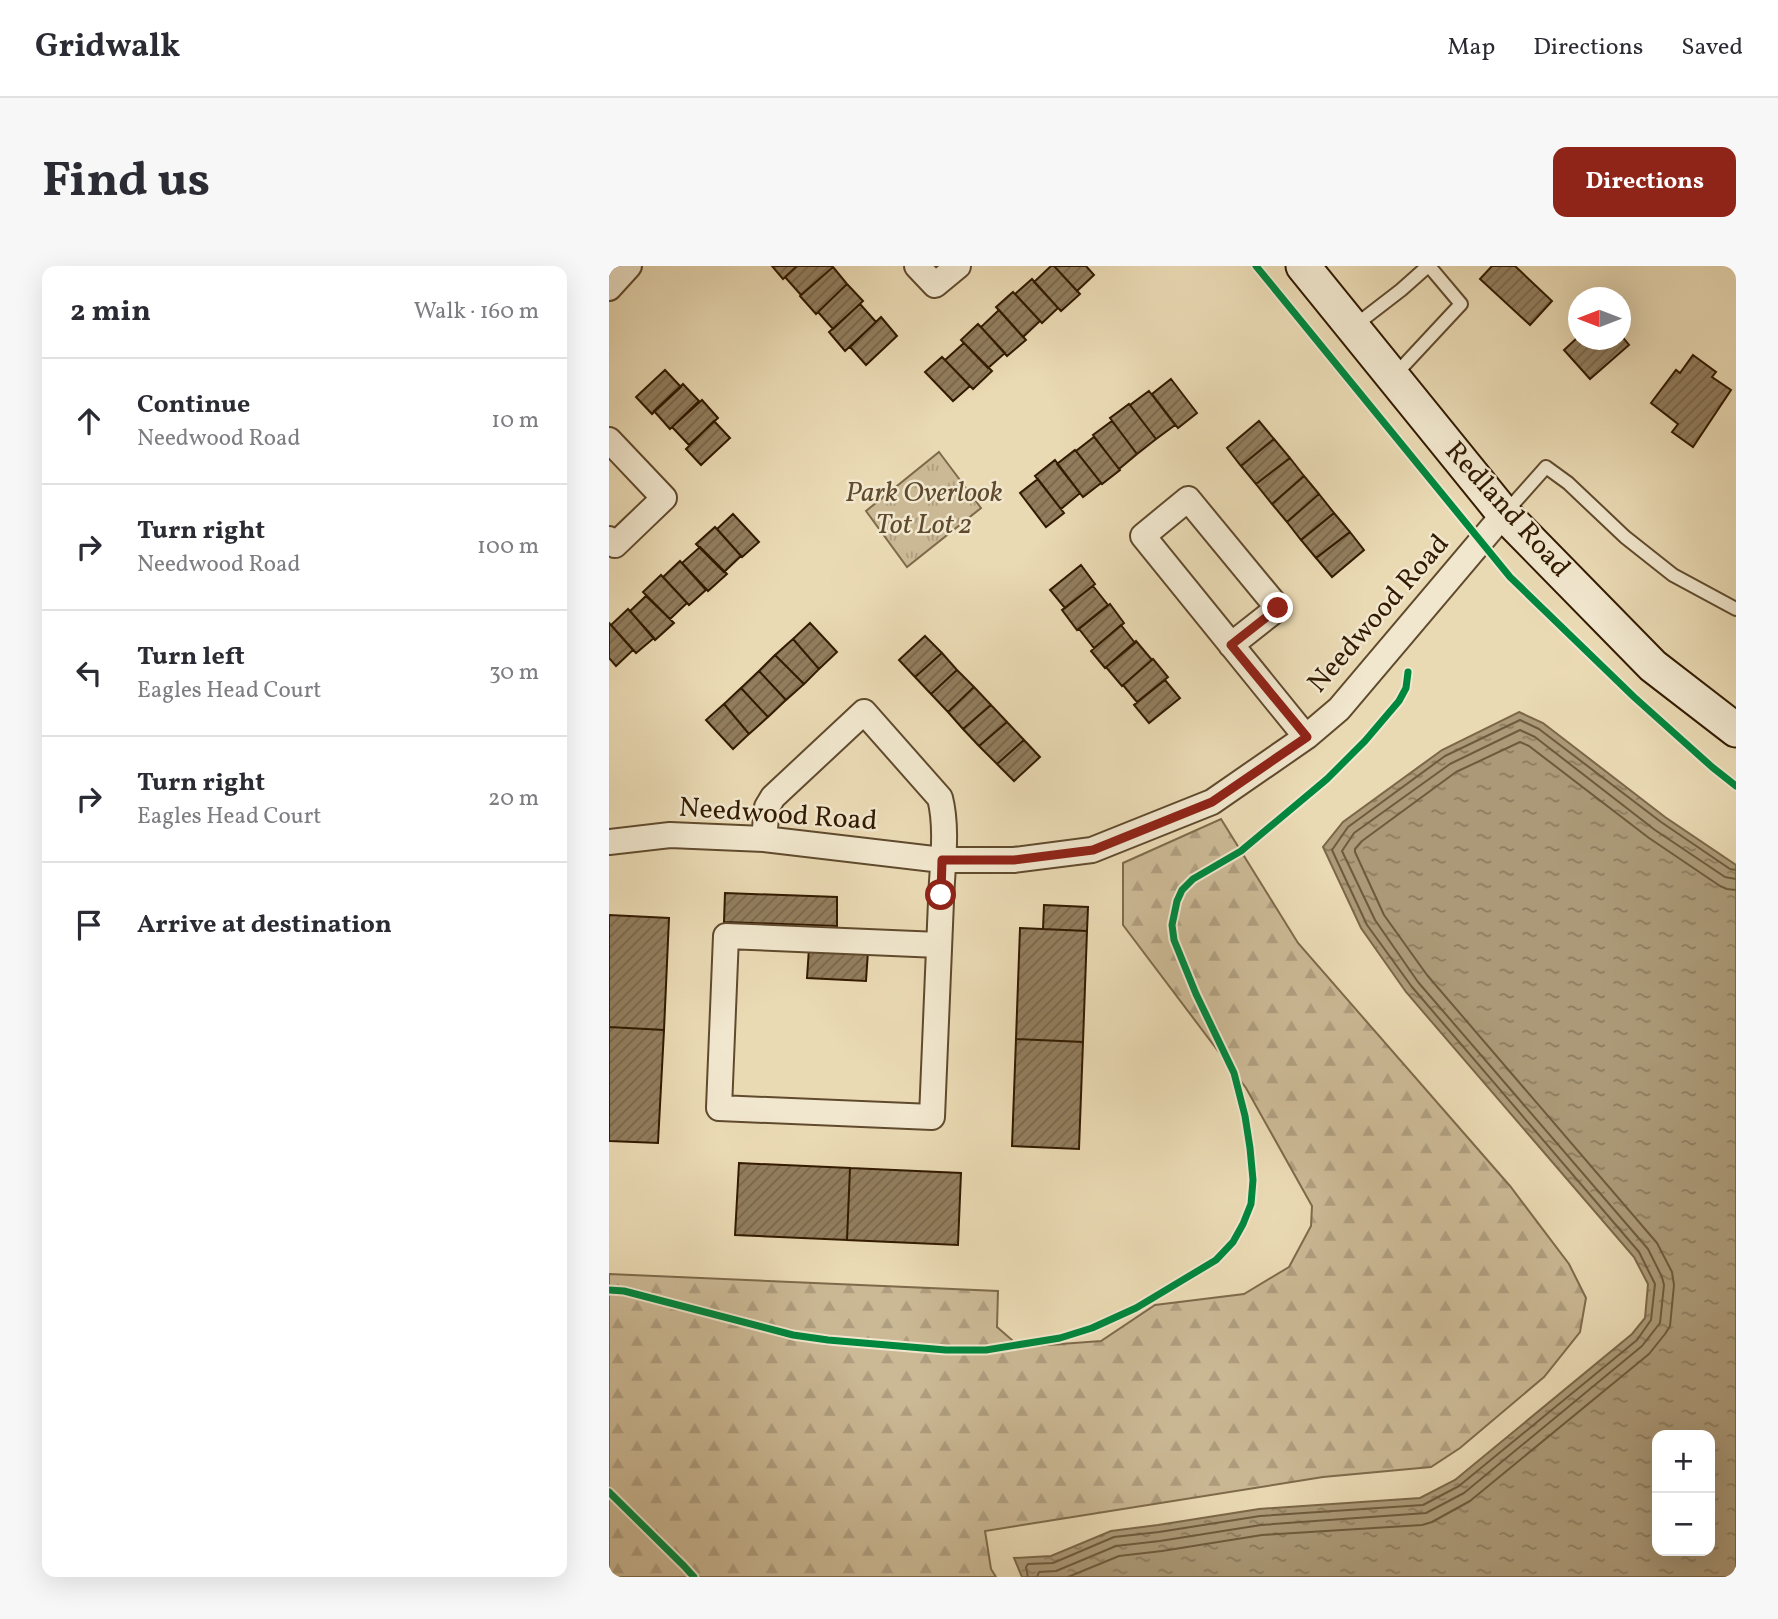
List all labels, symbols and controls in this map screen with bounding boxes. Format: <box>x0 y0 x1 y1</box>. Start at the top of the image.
text: Gridwalk <box>35 25 180 71</box>
text: Map <box>1447 31 1495 65</box>
text: Directions <box>1533 31 1643 65</box>
text: Saved <box>1681 31 1743 65</box>
button: Directions <box>1553 147 1736 217</box>
text: Find us <box>42 148 210 217</box>
north arrow <box>1568 287 1631 350</box>
text: 2 min <box>70 291 151 333</box>
text: Walk · 160 m <box>414 296 539 328</box>
text: Continue <box>137 387 250 423</box>
icon: ahead <box>70 402 108 440</box>
text: 10 m <box>491 405 539 437</box>
text: Needwood Road <box>137 423 300 455</box>
street label: Redland Road <box>1435 433 1579 587</box>
park label: Park Overlook Tot Lot 2 <box>845 474 1003 545</box>
text: Turn right <box>137 513 265 549</box>
street label: Needwood Road <box>1299 526 1459 702</box>
icon: right <box>70 528 108 566</box>
text: 100 m <box>477 531 539 563</box>
text: Needwood Road <box>137 549 300 581</box>
route end <box>1262 592 1293 623</box>
text: Turn left <box>137 639 245 675</box>
icon: left <box>70 654 108 692</box>
text: 30 m <box>489 657 539 689</box>
text: Eagles Head Court <box>137 675 321 707</box>
text: Turn right <box>137 765 265 801</box>
icon: right <box>70 780 108 818</box>
text: 20 m <box>488 783 539 815</box>
street label: Needwood Road <box>677 789 879 841</box>
text: Eagles Head Court <box>137 801 321 833</box>
route start <box>925 879 956 910</box>
icon: arrive <box>70 906 108 944</box>
text: Arrive at destination <box>137 907 392 943</box>
map controls <box>1652 1430 1715 1556</box>
button: + <box>1652 1430 1715 1493</box>
button: − <box>1652 1493 1715 1556</box>

